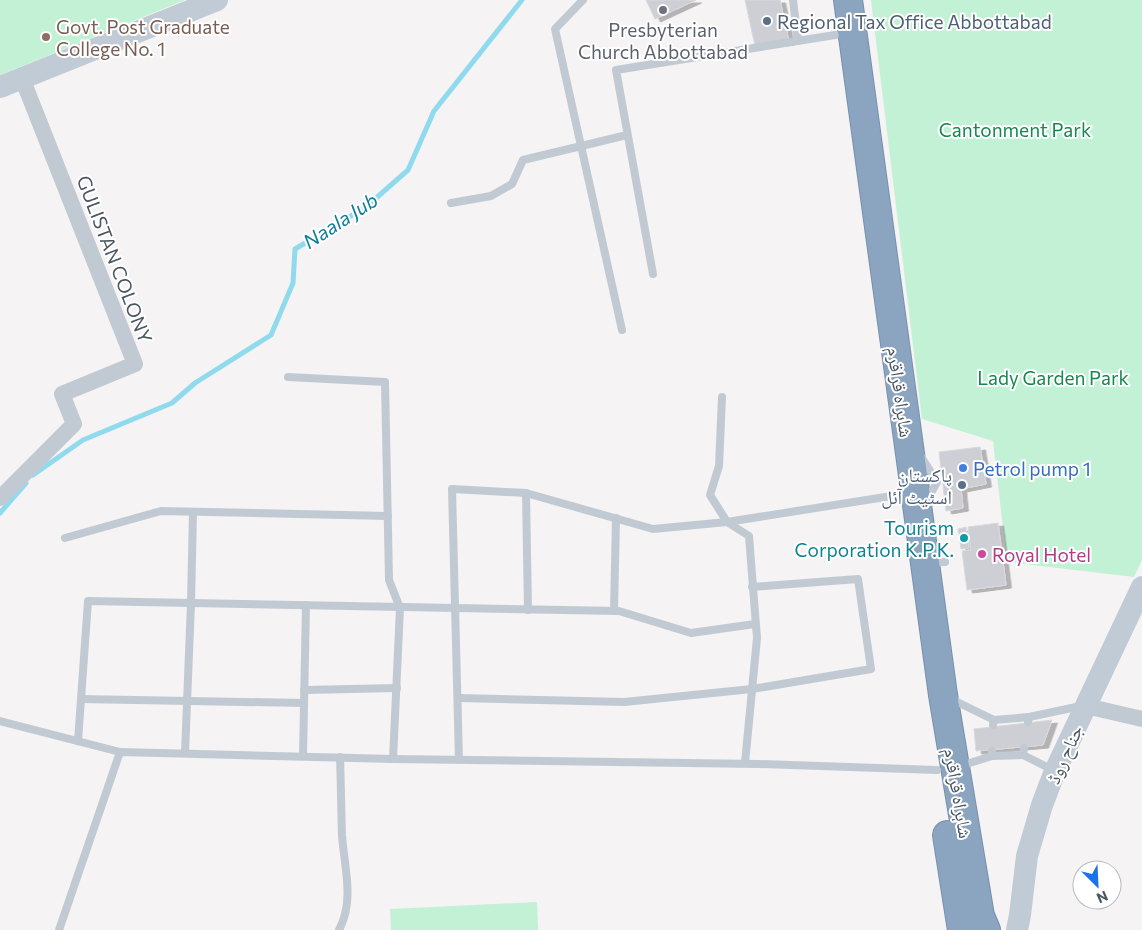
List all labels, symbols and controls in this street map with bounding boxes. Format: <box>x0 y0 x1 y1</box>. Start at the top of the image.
marker: Presbyterian Church Abbottabad <box>657 4 669 16</box>
place label: Regional Tax Office Abbottabad <box>777 10 1052 33</box>
place label: Govt. Post Graduate College No. 1 <box>56 15 230 60</box>
marker: Regional Tax Office Abbottabad <box>761 15 773 27</box>
place label: Presbyterian Church Abbottabad <box>578 18 748 63</box>
marker: Govt. Post Graduate College No. 1 <box>40 31 52 43</box>
park label: Cantonment Park <box>939 118 1091 141</box>
street label: GULISTAN COLONY <box>72 172 158 346</box>
water label: Naala Jub <box>298 187 382 253</box>
street label: شاہراہ قراقرم <box>880 345 919 439</box>
park label: Lady Garden Park <box>977 366 1129 389</box>
place label: Petrol pump 1 <box>973 457 1091 480</box>
marker: Petrol pump 1 <box>957 462 969 474</box>
place label: پاکستان اسٹیٹ آئل <box>881 463 952 509</box>
marker: پاکستان اسٹیٹ آئل <box>956 479 968 491</box>
place label: Tourism Corporation K.P.K. <box>795 516 954 561</box>
marker: Tourism Corporation K.P.K. <box>958 532 970 544</box>
place label: Royal Hotel <box>992 543 1091 566</box>
marker: Royal Hotel <box>976 548 988 560</box>
street label: جناح روڈ <box>1041 721 1088 788</box>
street label: شاہراہ قراقرم <box>937 746 978 840</box>
north arrow <box>1072 860 1122 910</box>
text: N <box>1094 887 1111 907</box>

